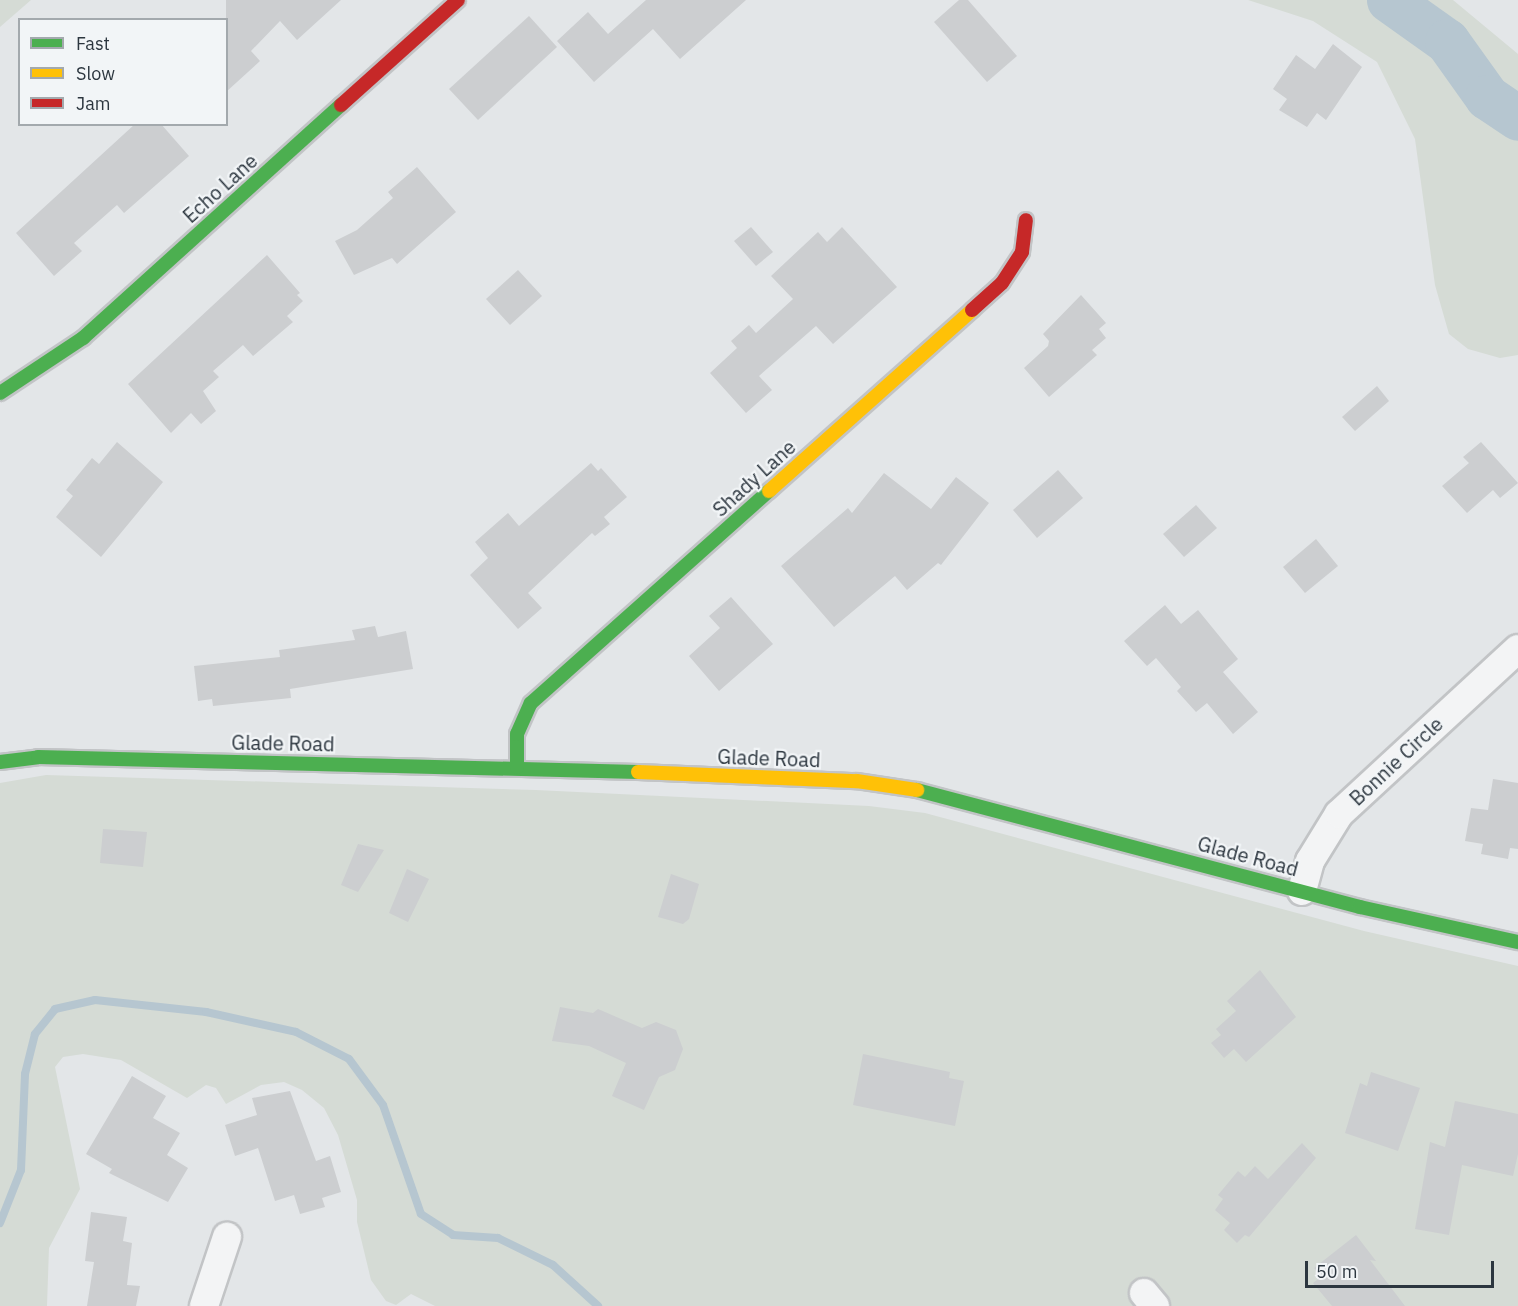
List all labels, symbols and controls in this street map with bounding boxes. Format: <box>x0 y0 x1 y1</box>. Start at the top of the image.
legend <box>18 18 228 126</box>
text: Fast <box>76 32 110 55</box>
text: Slow <box>76 62 115 85</box>
text: Jam <box>76 92 111 115</box>
street label: Echo Lane <box>178 148 262 228</box>
street label: Shady Lane <box>708 435 800 521</box>
street label: Bonnie Circle <box>1344 712 1448 810</box>
street label: Glade Road <box>231 730 335 756</box>
street label: Glade Road <box>717 744 821 772</box>
street label: Glade Road <box>1195 831 1301 881</box>
scale bar <box>1308 1249 1497 1287</box>
text: 50 m <box>1316 1260 1358 1283</box>

